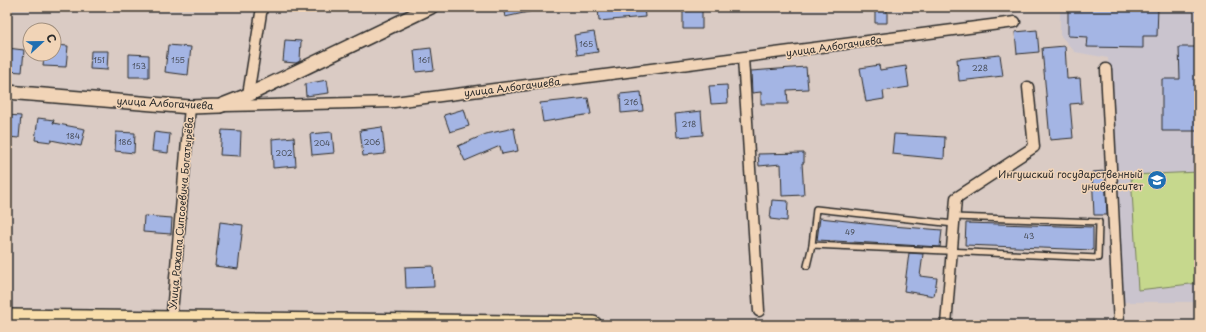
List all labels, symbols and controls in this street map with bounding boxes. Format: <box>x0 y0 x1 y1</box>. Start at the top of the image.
north arrow <box>22 22 62 62</box>
text: С <box>42 31 61 45</box>
street label: улица Албогачиева <box>785 31 884 60</box>
house number: 165 <box>579 38 593 50</box>
house number: 151 <box>93 54 105 66</box>
house number: 155 <box>171 54 185 66</box>
house number: 161 <box>418 54 430 66</box>
house number: 153 <box>132 60 146 72</box>
house number: 228 <box>972 62 988 74</box>
street label: улица Албогачиева <box>463 73 562 100</box>
street label: улица Албогачиева <box>116 92 215 113</box>
house number: 216 <box>624 96 638 108</box>
street label: Улица Ражапа Сипсоевича Богатырёва <box>165 115 196 310</box>
house number: 218 <box>682 118 696 130</box>
house number: 184 <box>66 130 80 142</box>
house number: 186 <box>118 136 133 148</box>
house number: 206 <box>364 136 380 148</box>
house number: 204 <box>314 137 330 149</box>
house number: 202 <box>276 147 293 159</box>
place label: Ингушский государственный университет <box>998 166 1143 194</box>
school or university icon: Ингушский государственный университет <box>1146 169 1168 191</box>
house number: 49 <box>845 226 855 238</box>
house number: 43 <box>1024 230 1034 242</box>

